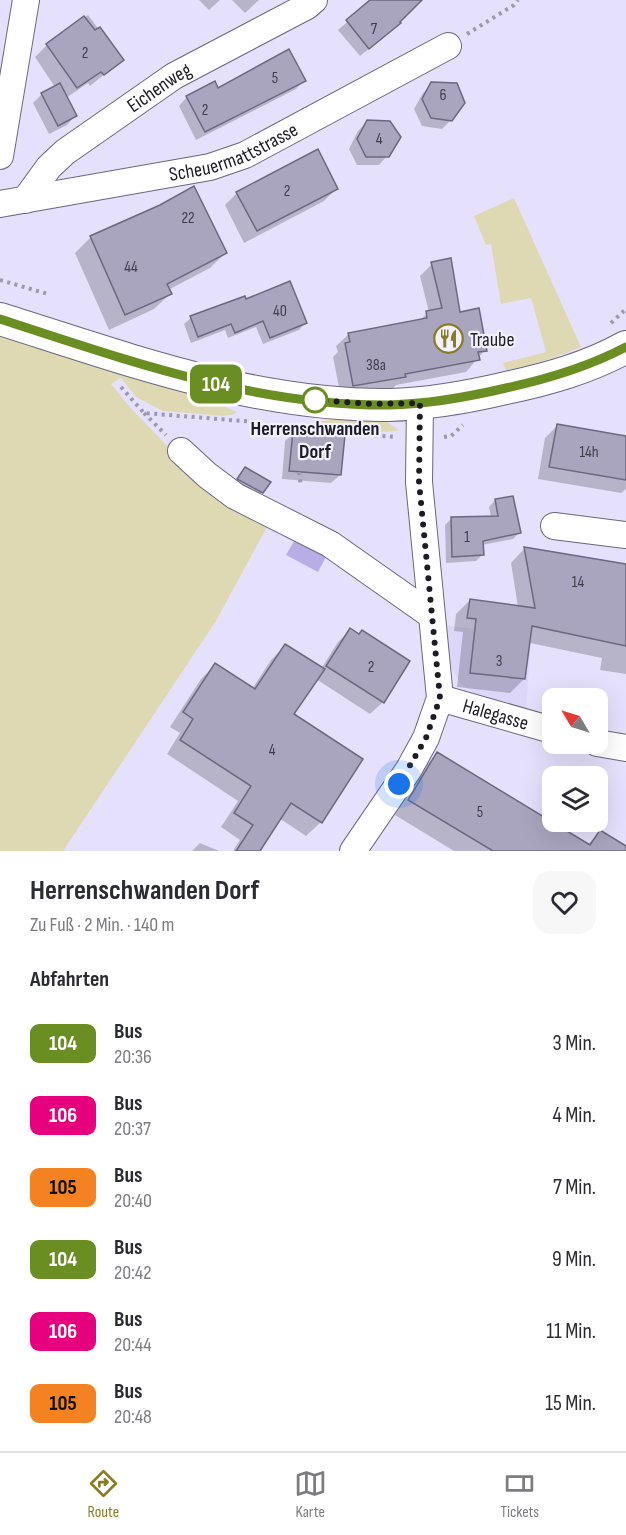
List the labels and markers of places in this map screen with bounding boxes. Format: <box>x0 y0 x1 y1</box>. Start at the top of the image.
restaurant icon: Traube <box>433 323 465 355</box>
place label: Traube <box>470 328 514 352</box>
marker: Herrenschwanden Dorf <box>302 387 328 413</box>
place label: Herrenschwanden Dorf <box>251 417 379 464</box>

